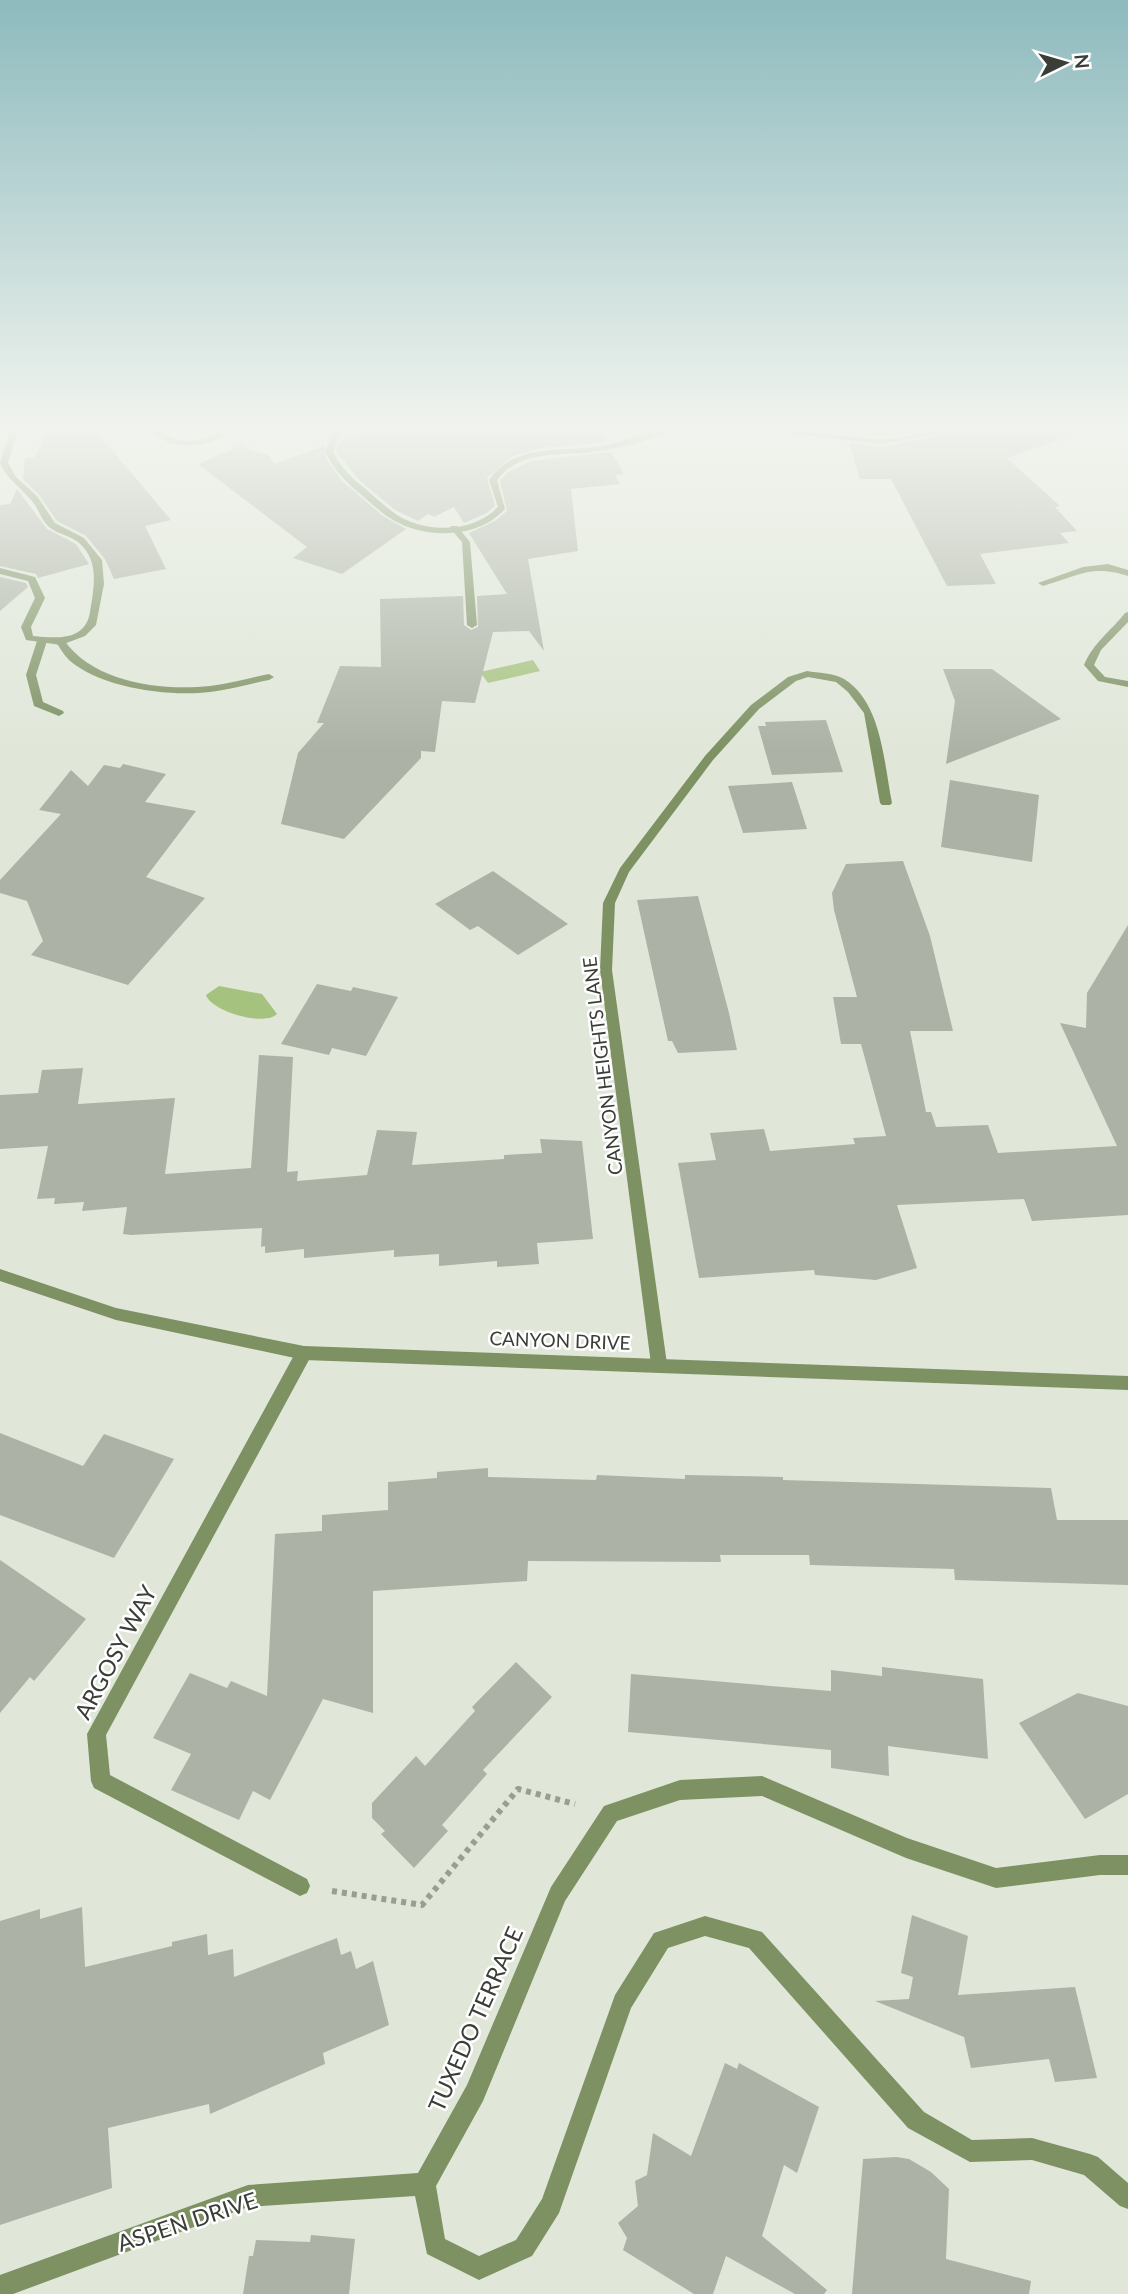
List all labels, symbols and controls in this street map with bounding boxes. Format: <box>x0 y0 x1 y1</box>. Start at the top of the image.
north arrow <box>1030 28 1100 98</box>
text: N <box>1070 53 1095 70</box>
street label: CANYON HEIGHTS LANE <box>577 956 627 1176</box>
street label: CANYON DRIVE <box>489 1326 631 1354</box>
street label: ARGOSY WAY <box>68 1580 162 1724</box>
street label: TUXEDO TERRACE <box>422 1922 528 2116</box>
street label: ASPEN DRIVE <box>113 2185 261 2257</box>

